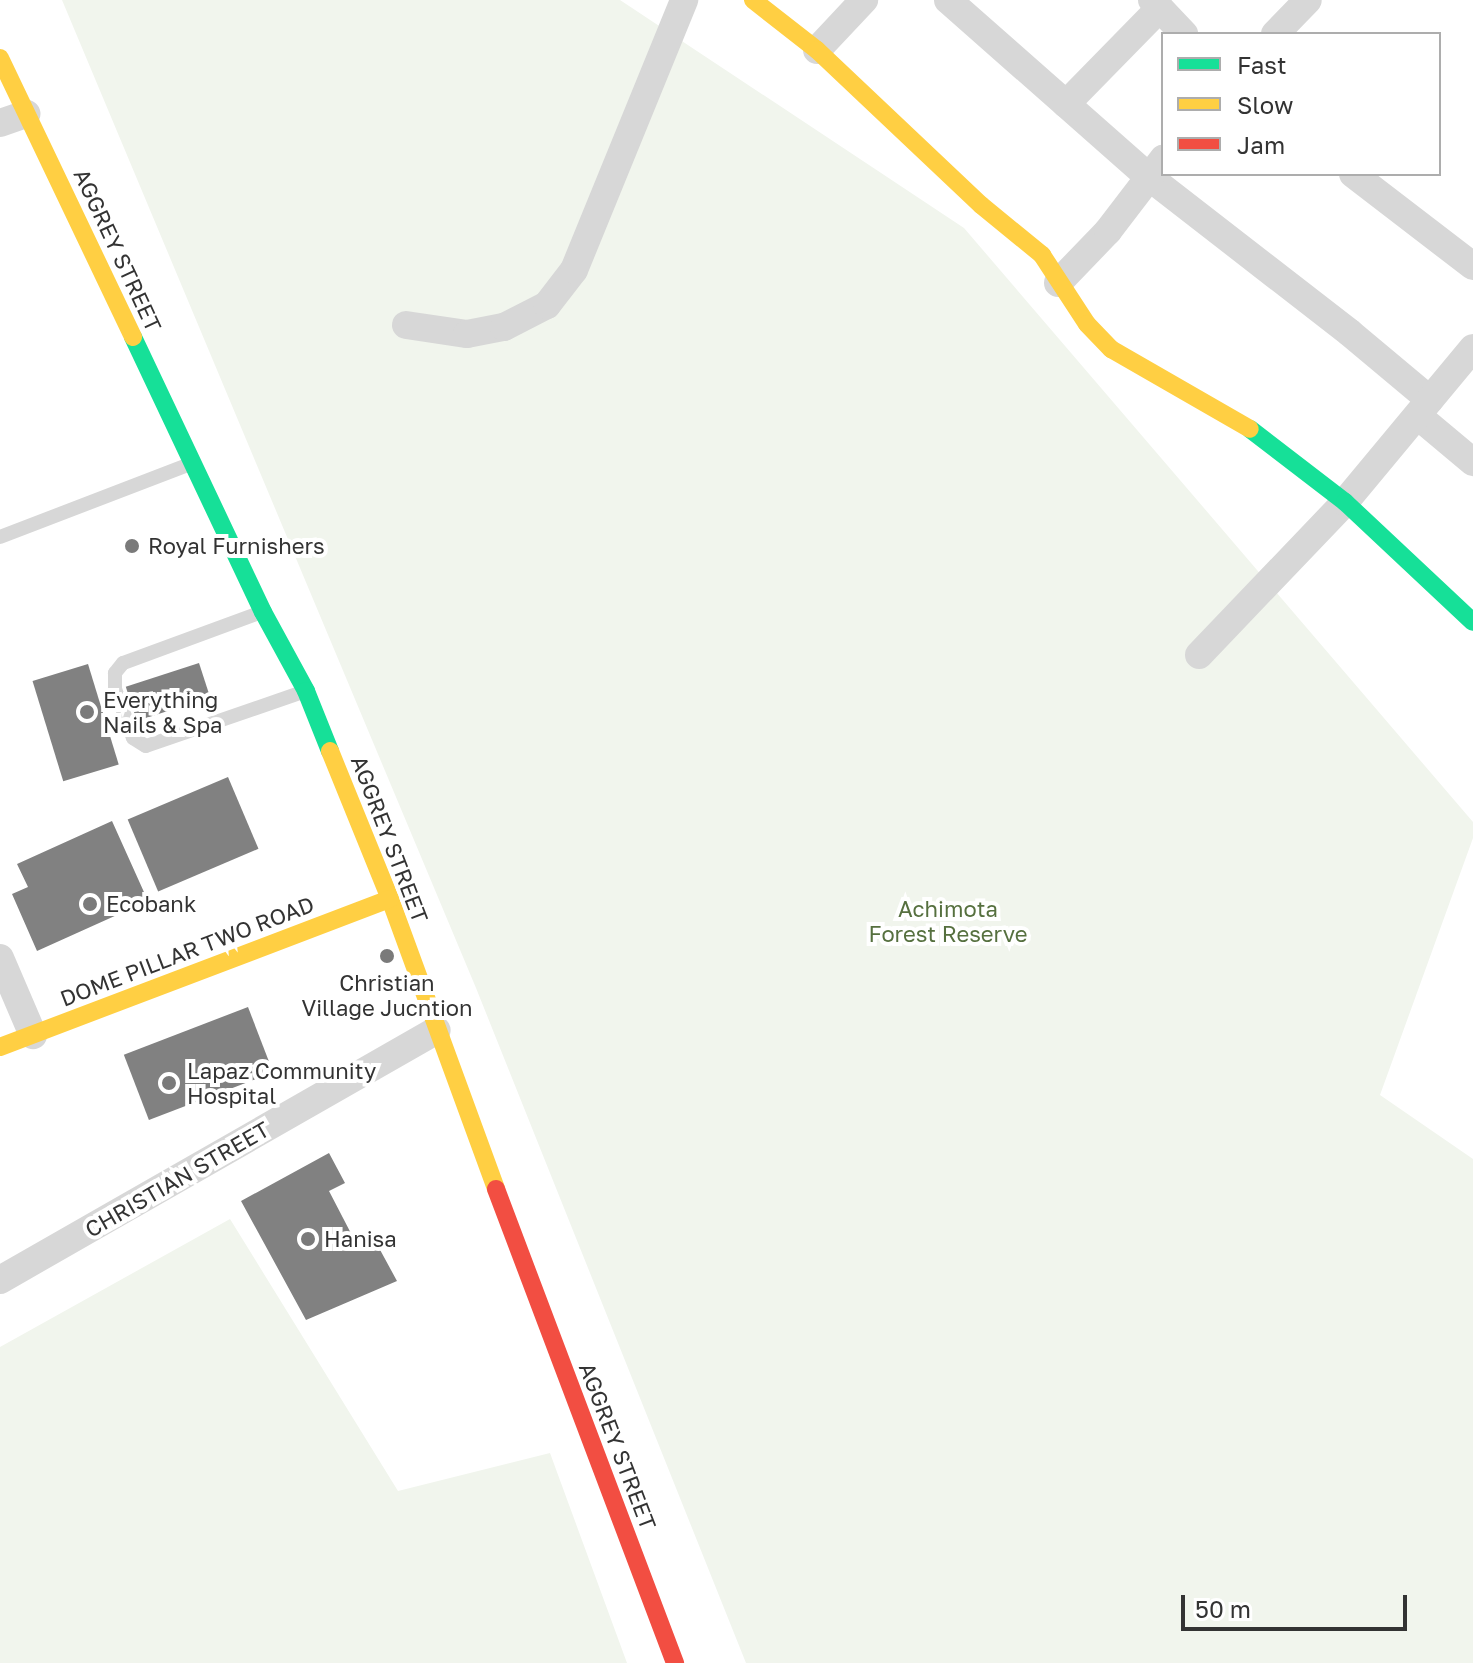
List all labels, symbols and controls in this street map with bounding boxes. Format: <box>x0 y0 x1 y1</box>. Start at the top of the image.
legend <box>1161 32 1441 176</box>
text: Fast <box>1237 50 1287 79</box>
text: Slow <box>1237 90 1293 119</box>
text: Jam <box>1237 130 1285 159</box>
street label: AGGREY STREET <box>69 164 167 336</box>
place label: Royal Furnishers <box>148 533 325 559</box>
marker: Royal Furnishers <box>123 537 141 555</box>
place label: Everything Nails & Spa <box>103 686 223 738</box>
marker: Everything Nails & Spa <box>78 703 96 721</box>
street label: AGGREY STREET <box>346 752 434 926</box>
street label: DOME PILLAR TWO ROAD <box>56 890 318 1012</box>
place label: Ecobank <box>106 891 196 917</box>
marker: Ecobank <box>81 895 99 913</box>
park label: Achimota Forest Reserve <box>869 895 1027 946</box>
marker: Christian Village Jucntion <box>378 947 396 965</box>
place label: Christian Village Jucntion <box>301 969 473 1020</box>
place label: Lapaz Community Hospital <box>187 1057 376 1108</box>
marker: Lapaz Community Hospital <box>158 1072 180 1094</box>
street label: CHRISTIAN STREET <box>80 1116 274 1242</box>
place label: Hanisa <box>324 1226 397 1252</box>
marker: Hanisa <box>299 1230 317 1248</box>
street label: AGGREY STREET <box>574 1359 662 1533</box>
scale bar <box>1185 1579 1411 1629</box>
text: 50 m <box>1195 1594 1251 1623</box>

